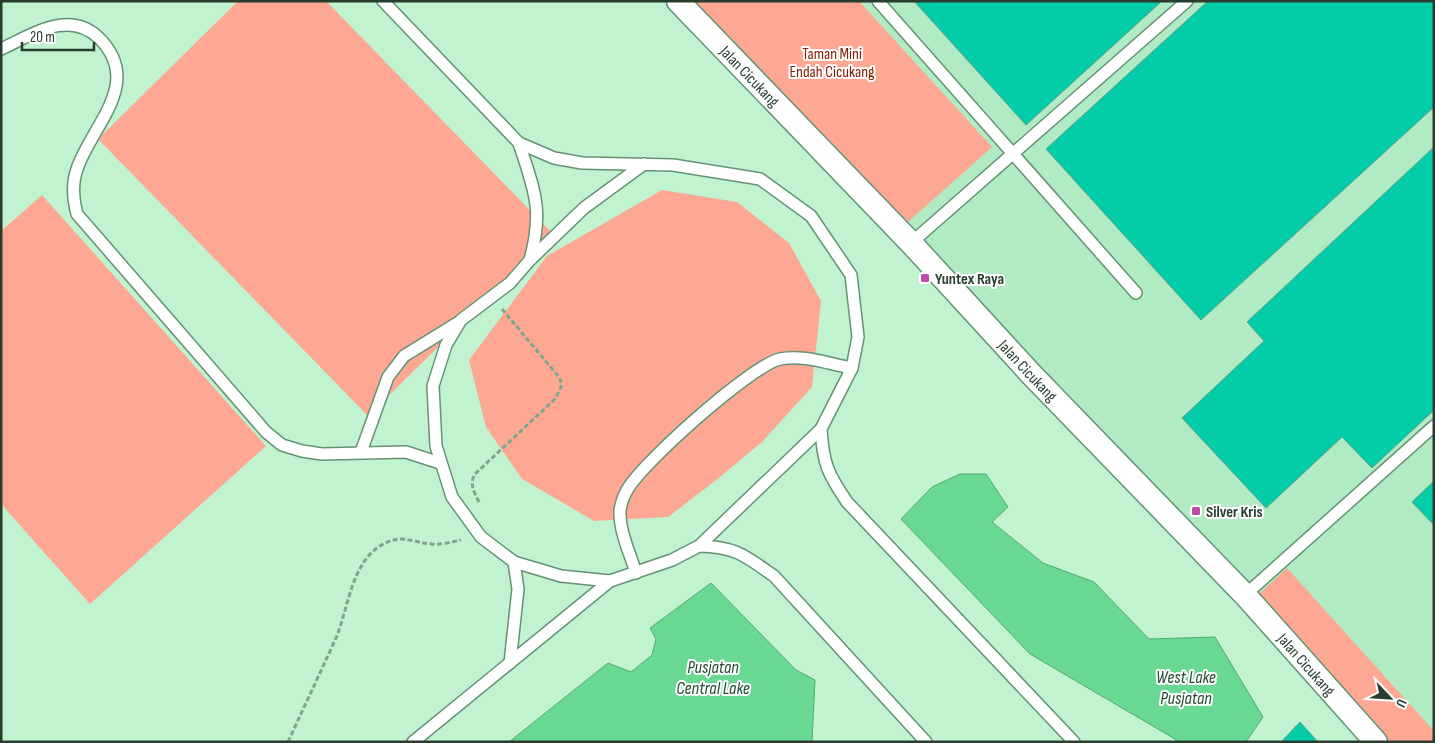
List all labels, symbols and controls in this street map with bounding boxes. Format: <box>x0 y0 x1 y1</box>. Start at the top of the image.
scale bar <box>22 20 95 52</box>
text: 20 m <box>30 28 55 47</box>
street label: Jalan Cicukang <box>715 42 783 111</box>
park label: Taman Mini Endah Cicukang <box>790 45 875 82</box>
place label: Yuntex Raya <box>935 270 1004 289</box>
marker: Yuntex Raya <box>919 272 931 284</box>
street label: Jalan Cicukang <box>993 336 1060 406</box>
place label: Silver Kris <box>1206 503 1263 522</box>
marker: Silver Kris <box>1190 505 1202 517</box>
street label: Jalan Cicukang <box>1272 629 1338 700</box>
water label: Pusjatan Central Lake <box>676 657 750 699</box>
water label: West Lake Pusjatan <box>1156 667 1216 709</box>
north arrow <box>1365 673 1415 723</box>
text: U <box>1392 696 1411 710</box>

